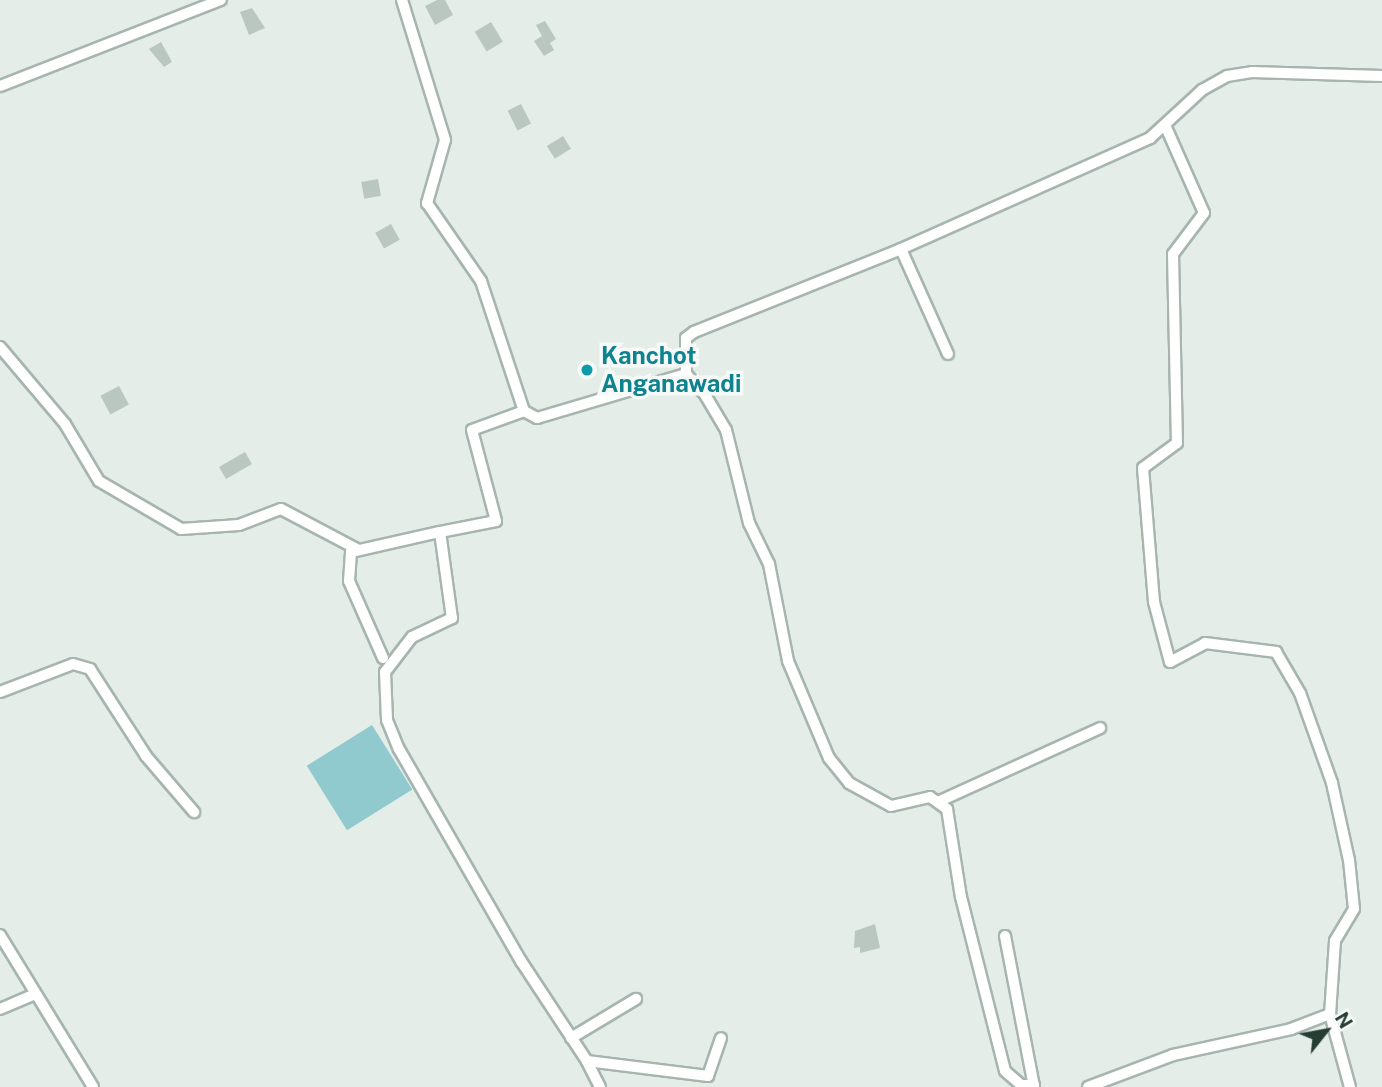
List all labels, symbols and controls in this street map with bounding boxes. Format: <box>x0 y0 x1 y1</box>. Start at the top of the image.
place label: Kanchot Anganawadi <box>601 342 741 398</box>
marker: Kanchot Anganawadi <box>579 362 595 378</box>
north arrow <box>1291 996 1361 1066</box>
text: N <box>1331 1008 1357 1032</box>

